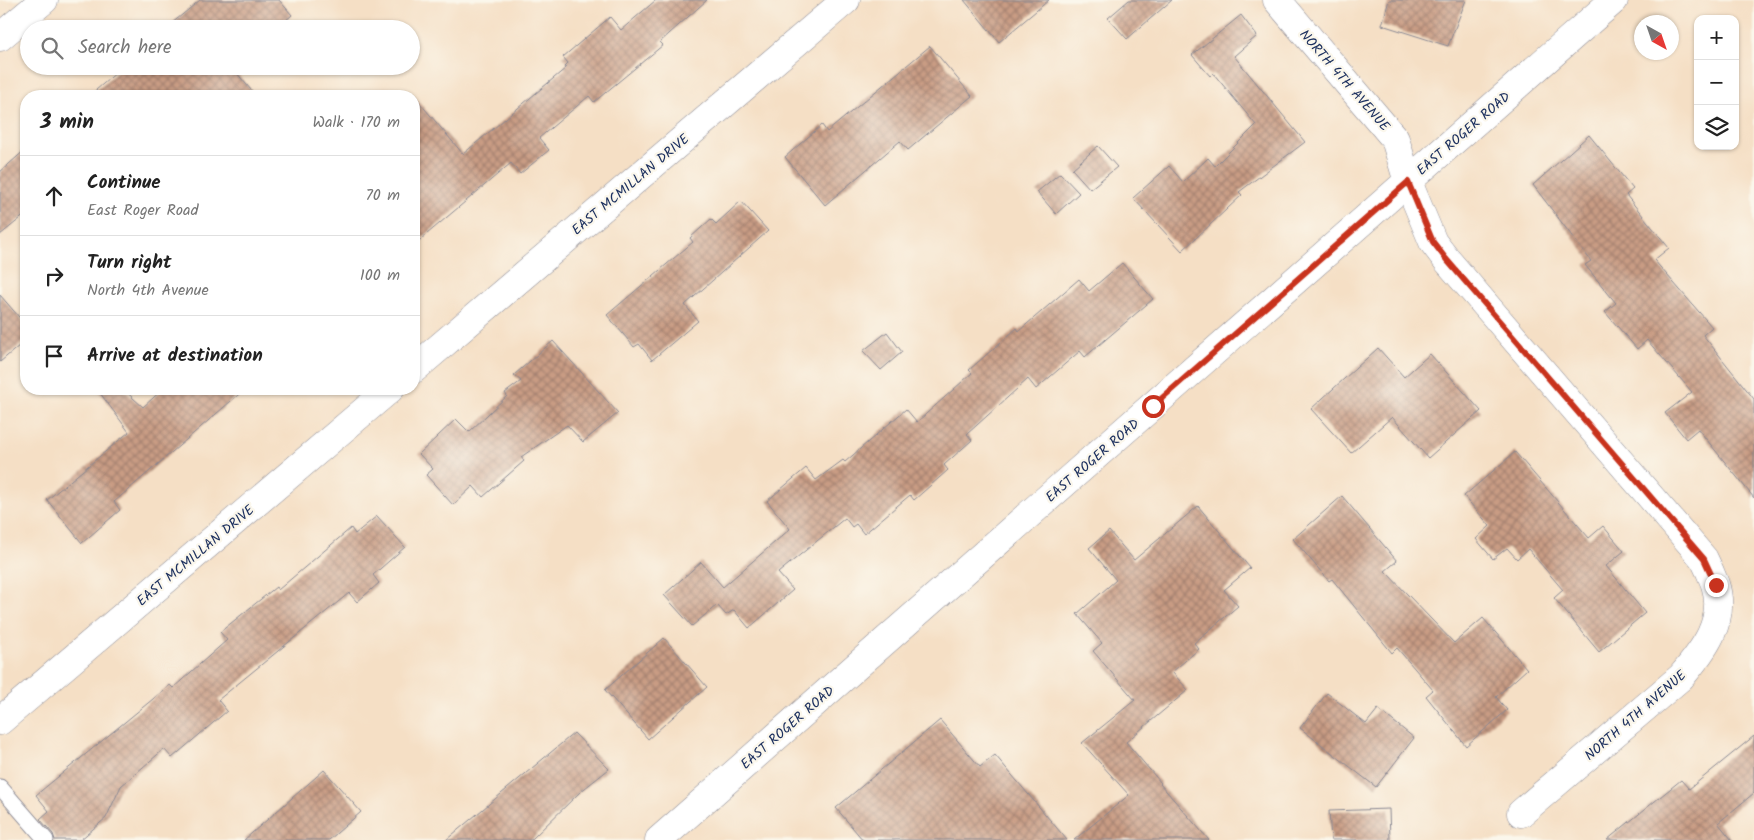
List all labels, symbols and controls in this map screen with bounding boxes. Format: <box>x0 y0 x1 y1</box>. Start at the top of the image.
north arrow <box>1634 15 1679 60</box>
map controls <box>1694 15 1739 150</box>
button: + <box>1694 15 1739 60</box>
search box <box>20 20 420 75</box>
street label: NORTH 4TH AVENUE <box>1294 25 1395 137</box>
text: Search here <box>78 33 172 63</box>
icon: search <box>38 34 66 62</box>
button: − <box>1694 60 1739 105</box>
street label: EAST ROGER ROAD <box>1412 86 1516 181</box>
button: layers <box>1694 105 1739 150</box>
text: 3 min <box>40 106 94 139</box>
text: Walk · 170 m <box>312 110 400 135</box>
street label: EAST MCMILLAN DRIVE <box>567 128 695 241</box>
text: Continue <box>87 168 160 198</box>
icon: ahead <box>40 182 68 210</box>
text: 70 m <box>365 183 400 208</box>
text: East Roger Road <box>87 198 198 223</box>
text: Turn right <box>87 248 172 278</box>
icon: right <box>40 262 68 290</box>
text: 100 m <box>360 263 400 288</box>
text: North 4th Avenue <box>87 278 209 303</box>
text: Arrive at destination <box>87 341 263 371</box>
icon: arrive <box>40 342 68 370</box>
route start <box>1142 395 1165 418</box>
street label: EAST ROGER ROAD <box>1041 413 1145 508</box>
street label: EAST MCMILLAN DRIVE <box>132 499 260 612</box>
route end <box>1705 574 1728 597</box>
street label: NORTH 4TH AVENUE <box>1580 665 1692 766</box>
street label: EAST ROGER ROAD <box>736 680 840 775</box>

